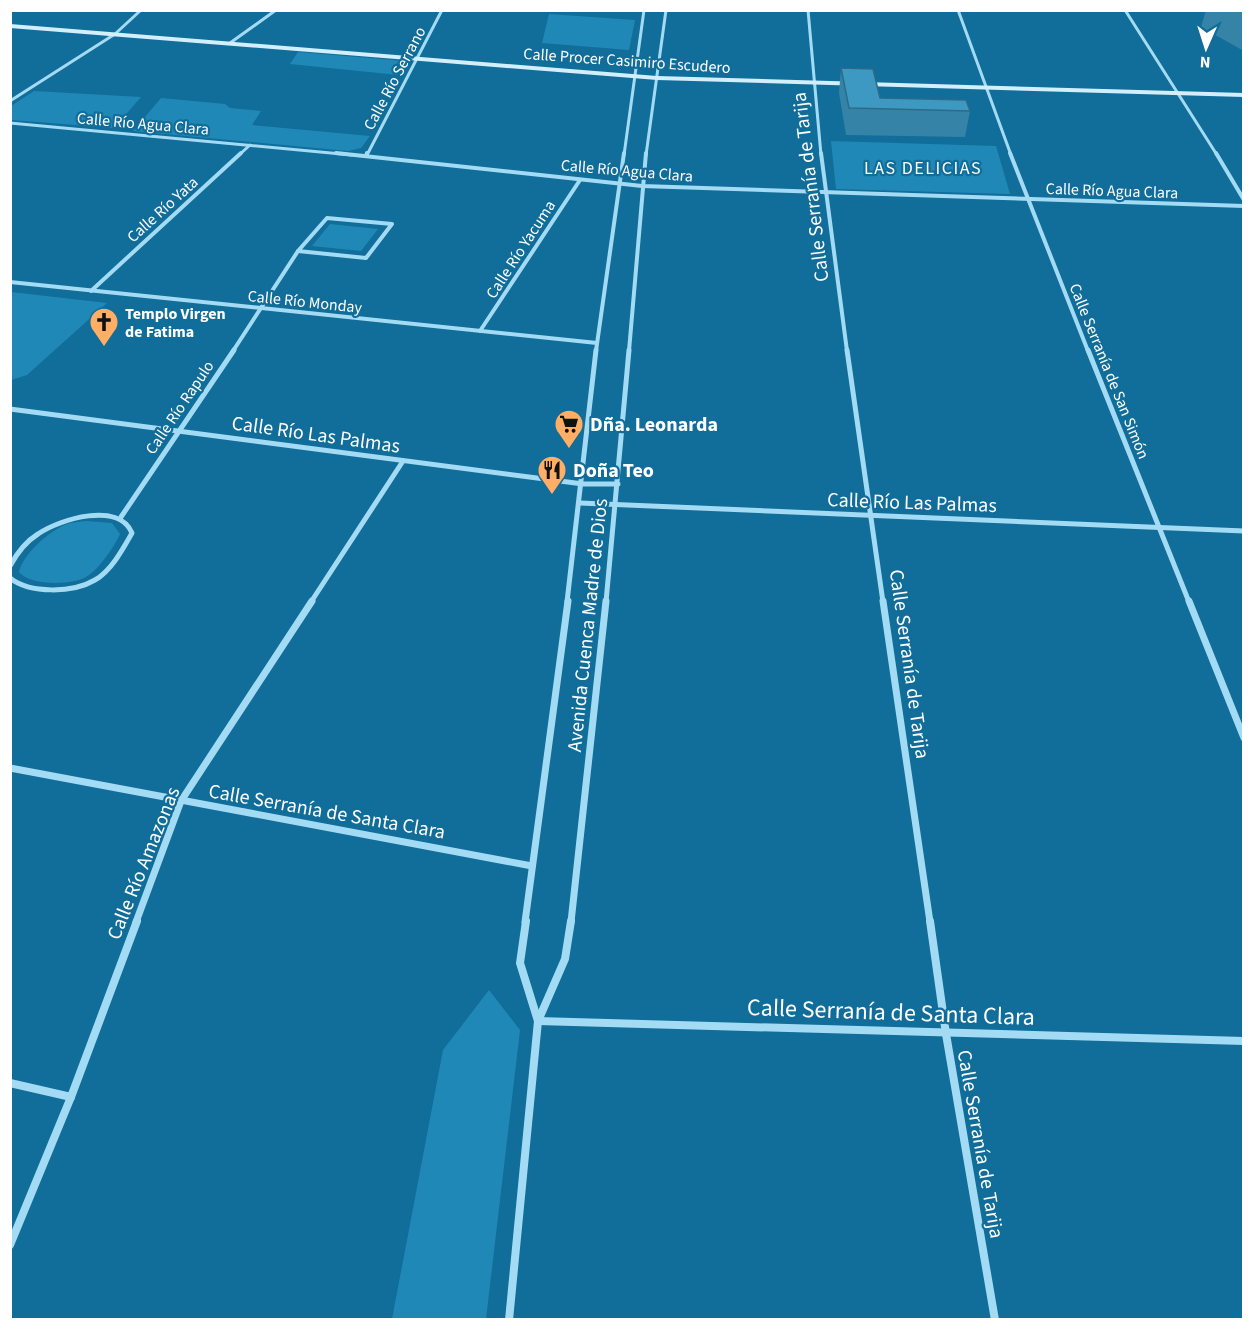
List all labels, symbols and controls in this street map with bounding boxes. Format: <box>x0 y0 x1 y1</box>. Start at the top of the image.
north arrow <box>1176 18 1236 78</box>
street label: Calle Río Serrano <box>358 23 431 134</box>
street label: Calle Procer Casimiro Escudero <box>523 43 731 79</box>
text: N <box>1199 51 1211 73</box>
street label: Calle Serranía de Tarija <box>785 90 837 283</box>
street label: Calle Río Agua Clara <box>76 107 210 141</box>
street label: Calle Río Agua Clara <box>560 154 694 188</box>
district label: LAS DELICIAS <box>864 156 982 181</box>
street label: Calle Río Yata <box>122 172 203 248</box>
street label: Calle Río Agua Clara <box>1045 178 1179 204</box>
street label: Calle Río Yacuma <box>481 196 561 303</box>
street label: Calle Serranía de San Simón <box>1064 280 1154 462</box>
street label: Calle Río Monday <box>247 285 364 319</box>
place label: Templo Virgen de Fatima <box>125 303 226 343</box>
church icon: Templo Virgen de Fatima <box>88 306 120 348</box>
street label: Calle Río Rapulo <box>140 356 219 459</box>
supermarket icon: Dña. Leonarda <box>553 408 585 450</box>
street label: Calle Río Las Palmas <box>230 409 402 461</box>
place label: Dña. Leonarda <box>590 411 718 439</box>
restaurant icon: Doña Teo <box>536 454 568 496</box>
place label: Doña Teo <box>573 457 654 485</box>
street label: Calle Río Las Palmas <box>827 486 997 520</box>
street label: Avenida Cuenca Madre de Dios <box>561 497 615 753</box>
street label: Calle Serranía de Tarija <box>882 568 936 761</box>
street label: Calle Serranía de Santa Clara <box>206 777 447 847</box>
street label: Calle Río Amazonas <box>100 783 187 944</box>
street label: Calle Serranía de Santa Clara <box>746 990 1035 1035</box>
street label: Calle Serranía de Tarija <box>950 1048 1010 1241</box>

